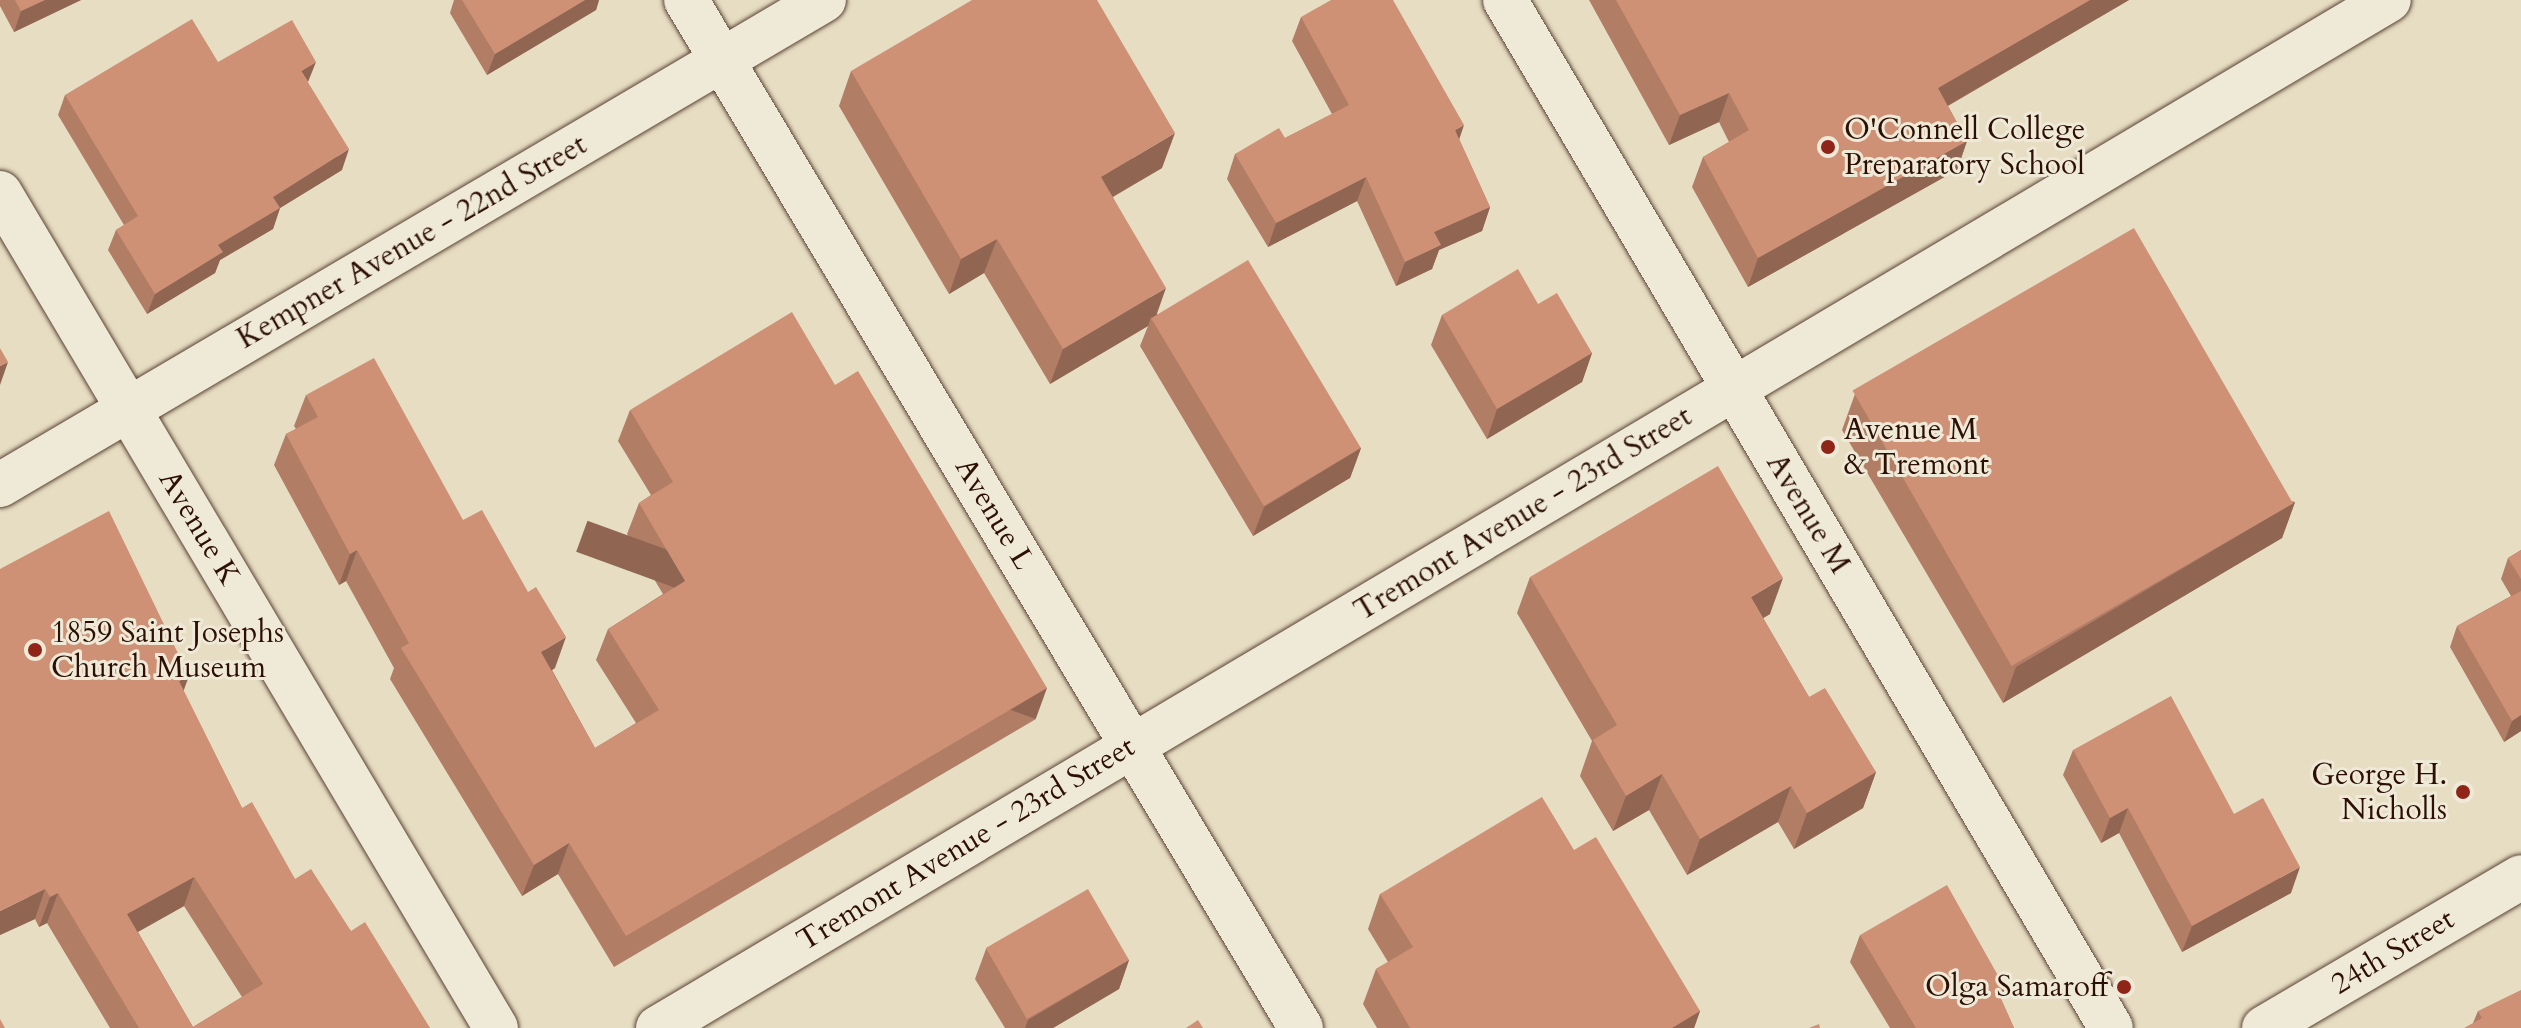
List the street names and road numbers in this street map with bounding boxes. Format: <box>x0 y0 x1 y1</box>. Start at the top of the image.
street label: Kempner Avenue - 22nd Street <box>231 127 593 357</box>
street label: Tremont Avenue - 23rd Street <box>1348 399 1698 629</box>
street label: Avenue M <box>1758 447 1858 581</box>
street label: Avenue L <box>947 452 1041 576</box>
street label: Avenue K <box>151 464 247 592</box>
street label: Tremont Avenue - 23rd Street <box>791 729 1141 959</box>
street label: 24th Street <box>2325 901 2461 1003</box>

